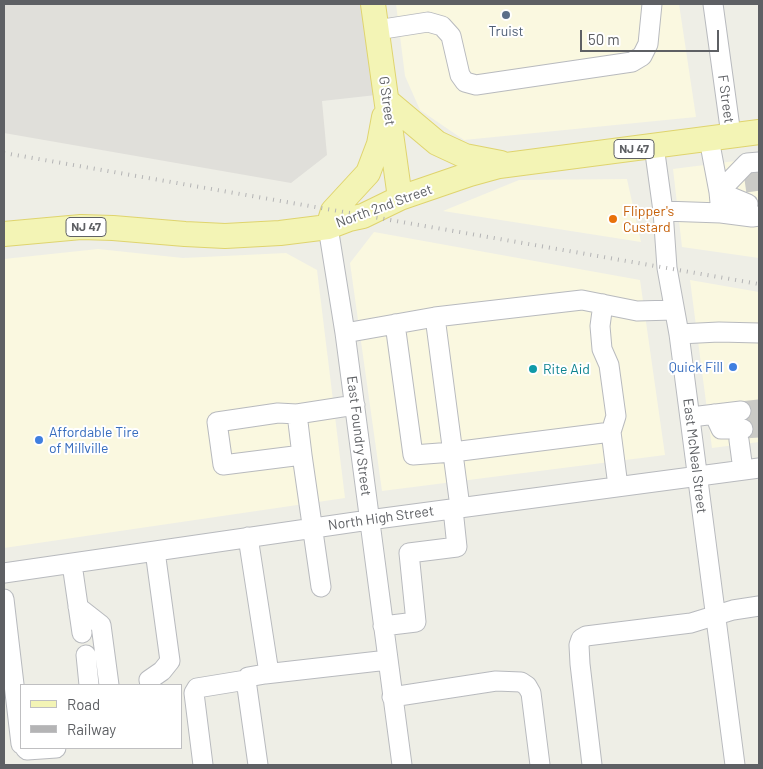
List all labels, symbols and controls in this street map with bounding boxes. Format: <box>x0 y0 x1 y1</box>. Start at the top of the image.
marker: Truist <box>500 9 512 21</box>
scale bar <box>583 20 722 52</box>
place label: Truist <box>488 23 524 39</box>
text: 50 m <box>588 30 620 48</box>
street label: F Street <box>714 74 738 124</box>
street label: G Street <box>375 75 399 127</box>
road number: NJ 47 <box>614 140 654 158</box>
street label: North 2nd Street <box>333 181 435 231</box>
place label: Flipper's Custard <box>623 203 674 236</box>
marker: Flipper's Custard <box>607 213 619 225</box>
road number: NJ 47 <box>66 218 106 236</box>
place label: Quick Fill <box>669 359 723 375</box>
place label: Rite Aid <box>543 361 590 377</box>
marker: Quick Fill <box>727 361 739 373</box>
marker: Rite Aid <box>527 363 539 375</box>
street label: East Foundry Street <box>343 375 375 497</box>
street label: East McNeal Street <box>680 398 710 514</box>
place label: Affordable Tire of Millville <box>49 424 139 457</box>
marker: Affordable Tire of Millville <box>33 434 45 446</box>
street label: North High Street <box>327 502 435 534</box>
legend <box>20 684 182 749</box>
text: Road <box>67 695 100 713</box>
text: Railway <box>67 720 116 738</box>

